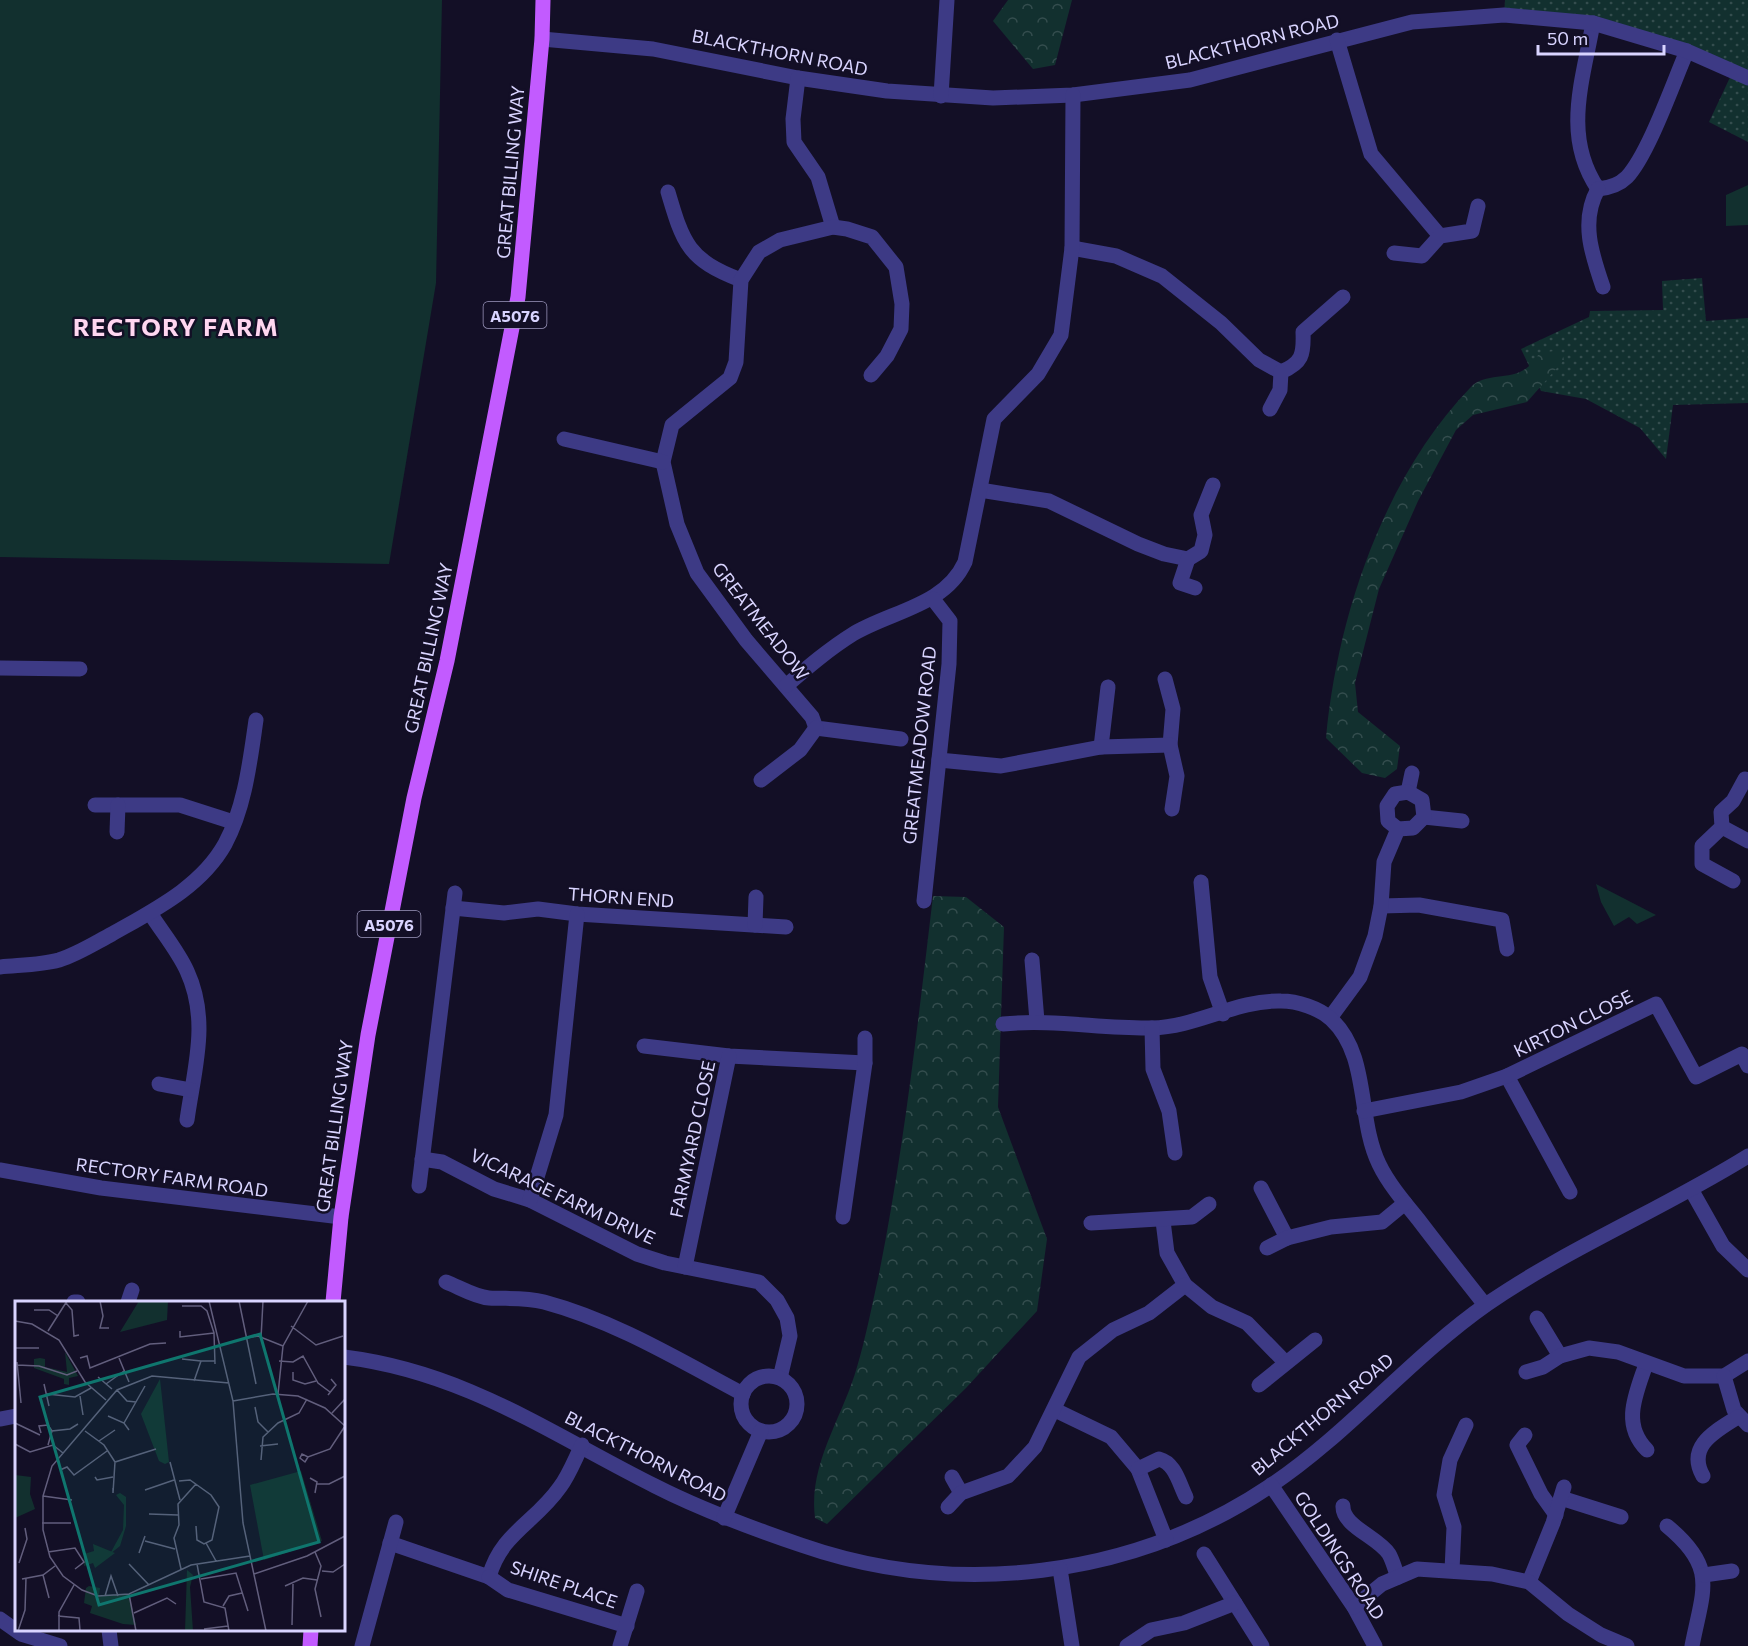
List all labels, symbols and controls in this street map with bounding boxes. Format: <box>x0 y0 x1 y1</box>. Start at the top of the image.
street label: BLACKTHORN ROAD <box>1163 9 1341 73</box>
scale bar <box>1538 18 1664 56</box>
street label: BLACKTHORN ROAD <box>690 24 870 80</box>
text: 50 m <box>1547 27 1588 49</box>
street label: GREAT BILLING WAY <box>491 84 529 260</box>
road number: A5076 <box>484 302 546 328</box>
district label: RECTORY FARM <box>73 312 279 341</box>
street label: GREATMEADOW <box>708 558 814 684</box>
street label: GREAT BILLING WAY <box>399 560 457 735</box>
street label: GREATMEADOW ROAD <box>898 645 940 845</box>
street label: THORN END <box>567 882 675 912</box>
road number: A5076 <box>358 911 420 937</box>
street label: KIRTON CLOSE <box>1510 985 1636 1061</box>
street label: GREAT BILLING WAY <box>311 1038 357 1214</box>
street label: FARMYARD CLOSE <box>665 1059 719 1219</box>
street label: VICARAGE FARM DRIVE <box>467 1143 659 1249</box>
street label: RECTORY FARM ROAD <box>74 1153 270 1201</box>
inset map <box>15 1301 345 1631</box>
street label: BLACKTHORN ROAD <box>1247 1348 1397 1480</box>
street label: BLACKTHORN ROAD <box>561 1406 731 1506</box>
street label: GOLDINGS ROAD <box>1290 1487 1390 1623</box>
street label: SHIRE PLACE <box>508 1555 620 1613</box>

